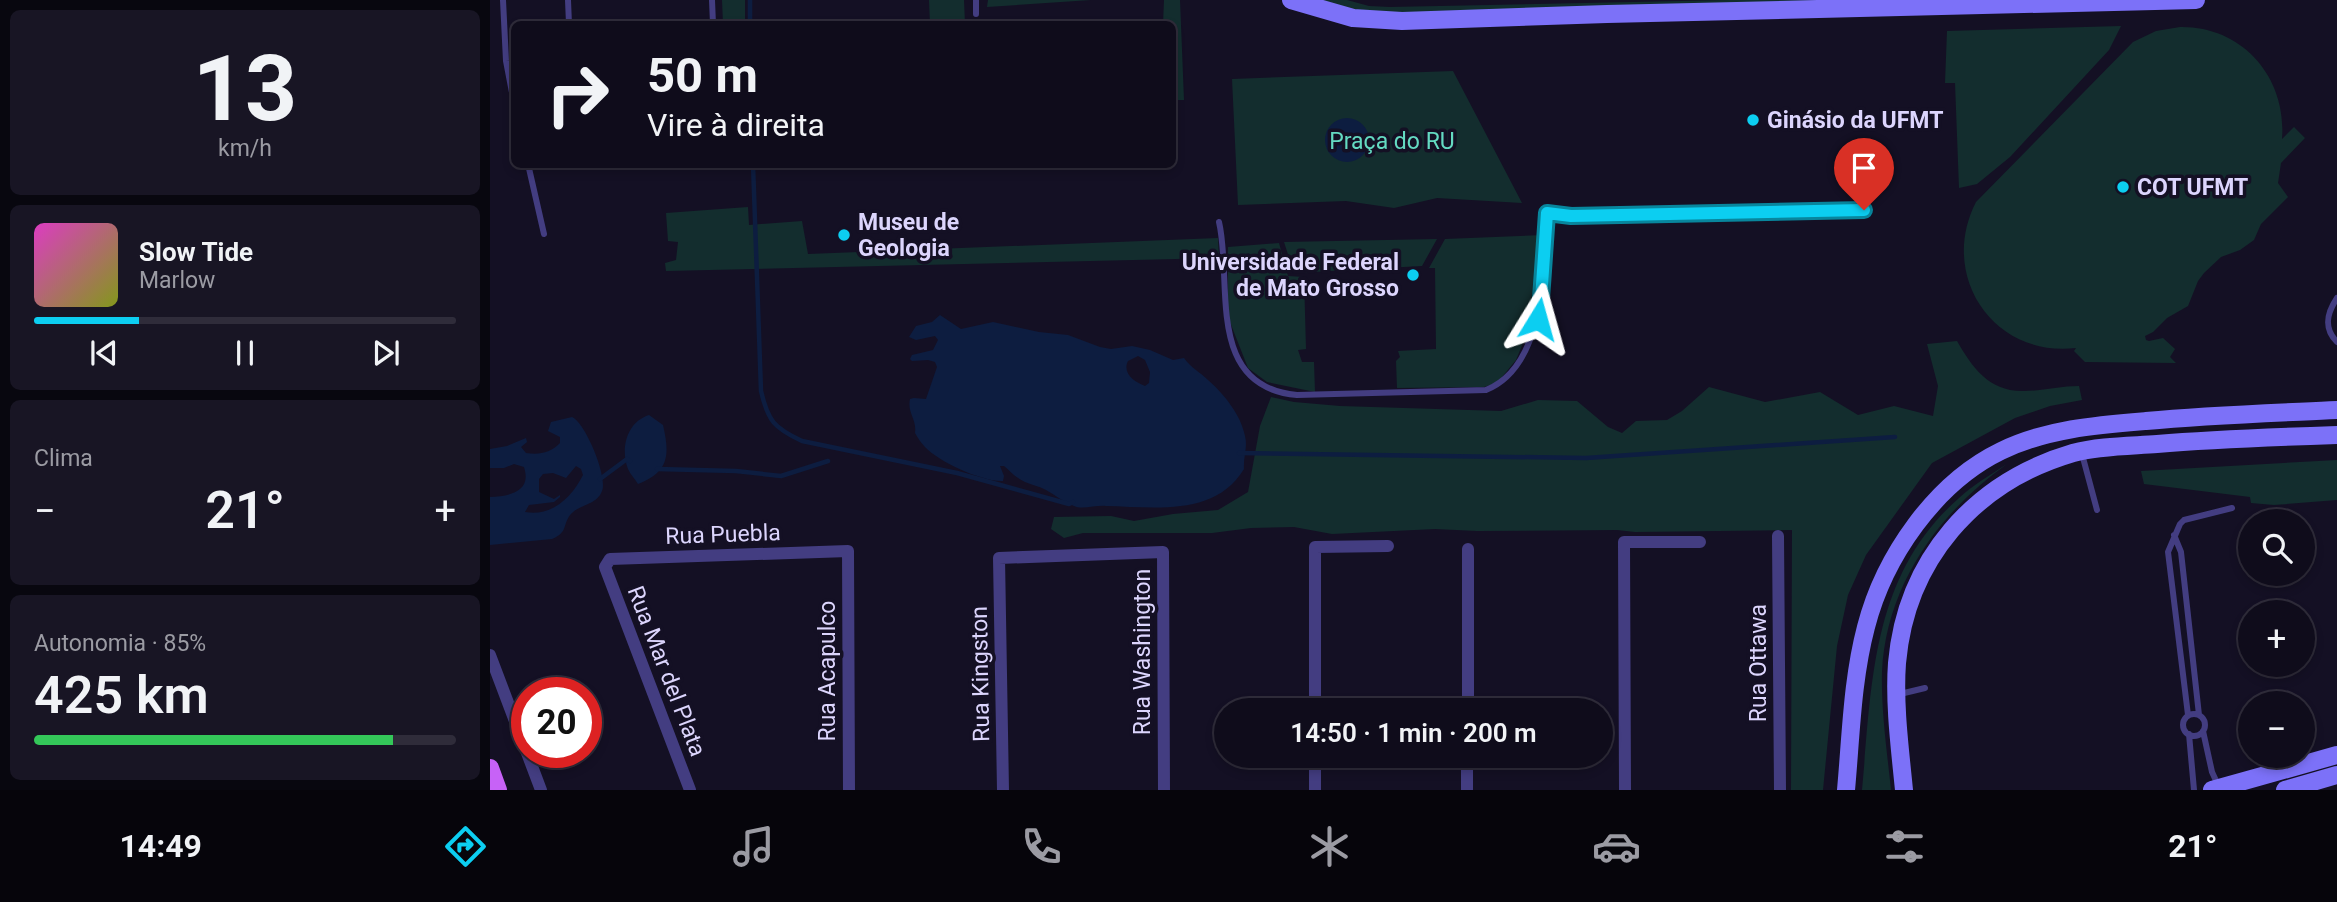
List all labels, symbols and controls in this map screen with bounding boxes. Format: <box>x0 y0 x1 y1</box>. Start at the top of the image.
text: 13 <box>193 36 297 142</box>
text: 50 m <box>647 47 758 104</box>
icon: right <box>532 49 623 140</box>
text: Vire à direita <box>647 106 825 144</box>
place label: Ginásio da UFMT <box>1767 107 1943 134</box>
marker: Ginásio da UFMT <box>1745 112 1761 128</box>
park label: Praça do RU <box>1329 128 1455 155</box>
text: km/h <box>218 135 272 162</box>
pin <box>1834 138 1894 210</box>
icon: arrive <box>1845 149 1883 187</box>
place label: COT UFMT <box>2137 174 2248 201</box>
marker: COT UFMT <box>2115 179 2131 195</box>
place label: Museu de Geologia <box>858 209 959 262</box>
marker: Museu de Geologia <box>836 227 852 243</box>
text: Slow Tide <box>139 237 253 267</box>
place label: Universidade Federal de Mato Grosso <box>1182 249 1399 302</box>
text: Marlow <box>139 267 215 294</box>
marker: Universidade Federal de Mato Grosso <box>1405 267 1421 283</box>
position arrow <box>1501 282 1575 356</box>
icon: previous <box>85 334 123 372</box>
icon: pause <box>226 334 264 372</box>
icon: next <box>367 334 405 372</box>
text: Clima <box>34 445 93 472</box>
text: 21° <box>205 480 285 541</box>
text: − <box>34 489 56 533</box>
text: + <box>434 489 456 533</box>
map controls <box>2238 509 2315 768</box>
button: search <box>2238 509 2315 586</box>
street label: Rua Puebla <box>665 519 781 550</box>
street label: Rua Washington <box>1129 569 1156 735</box>
street label: Rua Mar del Plata <box>622 582 711 760</box>
button: + <box>2238 600 2315 677</box>
street label: Rua Acapulco <box>814 601 841 741</box>
street label: Rua Ottawa <box>1745 604 1772 722</box>
street label: Rua Kingston <box>966 606 995 742</box>
text: Autonomia · 85% <box>34 630 206 657</box>
text: 425 km <box>34 665 209 726</box>
speed limit sign: 20 <box>511 677 602 768</box>
button: − <box>2238 691 2315 768</box>
text: 14:50 · 1 min · 200 m <box>1290 718 1537 748</box>
icon: directions <box>441 822 490 871</box>
icon: music <box>729 822 778 871</box>
icon: phone <box>1017 822 1066 871</box>
icon: climate <box>1305 822 1354 871</box>
icon: car <box>1592 822 1641 871</box>
icon: filters <box>1880 822 1929 871</box>
text: 14:49 <box>119 827 202 865</box>
text: 21° <box>2168 827 2217 865</box>

